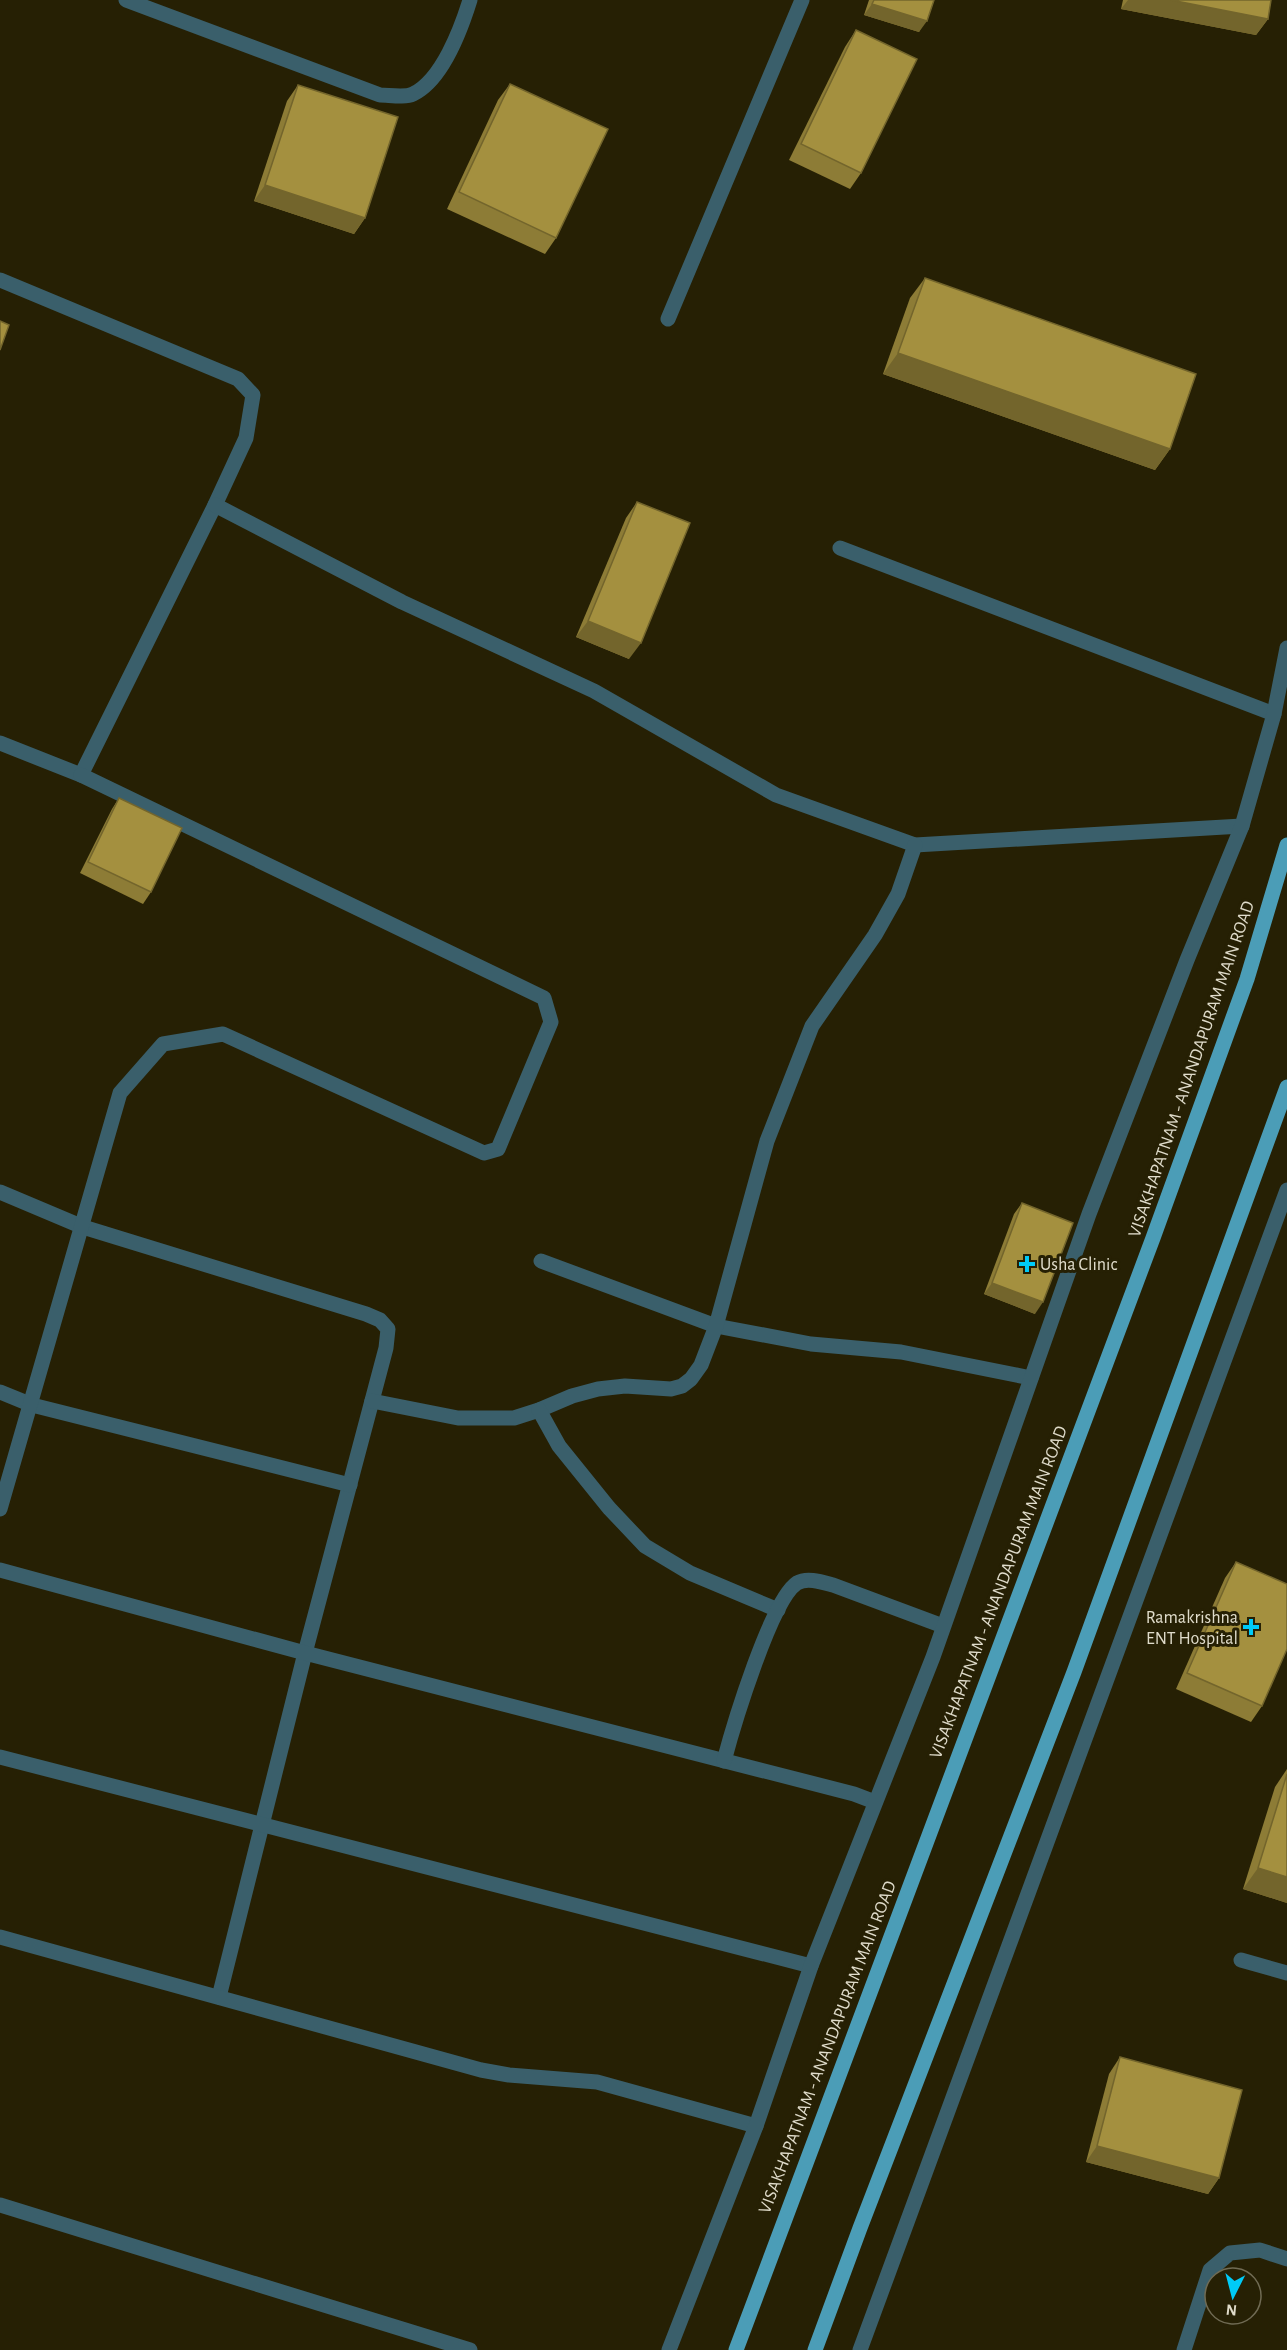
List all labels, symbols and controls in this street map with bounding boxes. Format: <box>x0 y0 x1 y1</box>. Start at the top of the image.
street label: VISAKHAPATNAM - ANANDAPURAM MAIN ROAD <box>1126 899 1258 1240</box>
marker: Usha Clinic <box>1018 1255 1036 1273</box>
place label: Usha Clinic <box>1040 1256 1117 1274</box>
street label: VISAKHAPATNAM - ANANDAPURAM MAIN ROAD <box>927 1424 1071 1761</box>
place label: Ramakrishna ENT Hospital <box>1146 1609 1238 1648</box>
marker: Ramakrishna ENT Hospital <box>1242 1618 1260 1636</box>
street label: VISAKHAPATNAM - ANANDAPURAM MAIN ROAD <box>756 1879 900 2216</box>
north arrow <box>1203 2266 1263 2326</box>
text: N <box>1225 2301 1238 2318</box>

